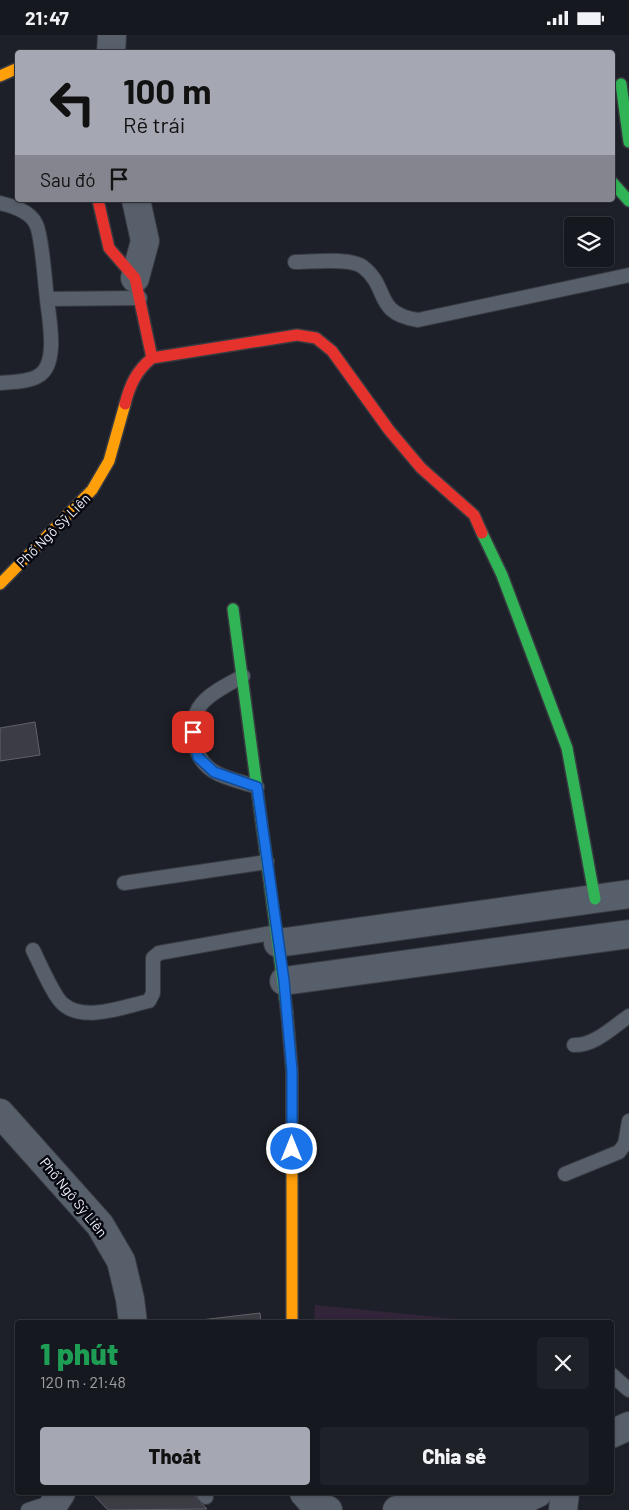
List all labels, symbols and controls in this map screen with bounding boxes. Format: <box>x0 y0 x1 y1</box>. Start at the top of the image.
text: 21:47 <box>25 6 69 29</box>
text: 100 m <box>123 69 212 111</box>
icon: left <box>40 70 105 135</box>
text: Rẽ trái <box>123 111 185 137</box>
icon: arrive <box>105 165 133 193</box>
text: Sau đó <box>40 168 95 191</box>
map controls <box>564 217 614 267</box>
button: layers <box>564 217 614 267</box>
street label: Phố Ngô Sỹ Liên <box>13 490 93 570</box>
pin <box>172 711 214 753</box>
icon: arrive <box>179 718 207 746</box>
position arrow <box>265 1122 317 1174</box>
street label: Phố Ngô Sỹ Liên <box>37 1154 111 1240</box>
text: 1 phút <box>40 1335 118 1371</box>
button: close <box>537 1337 589 1389</box>
text: 120 m · 21:48 <box>40 1372 126 1391</box>
button: Thoát <box>40 1427 310 1485</box>
button: Chia sẻ <box>320 1427 589 1485</box>

